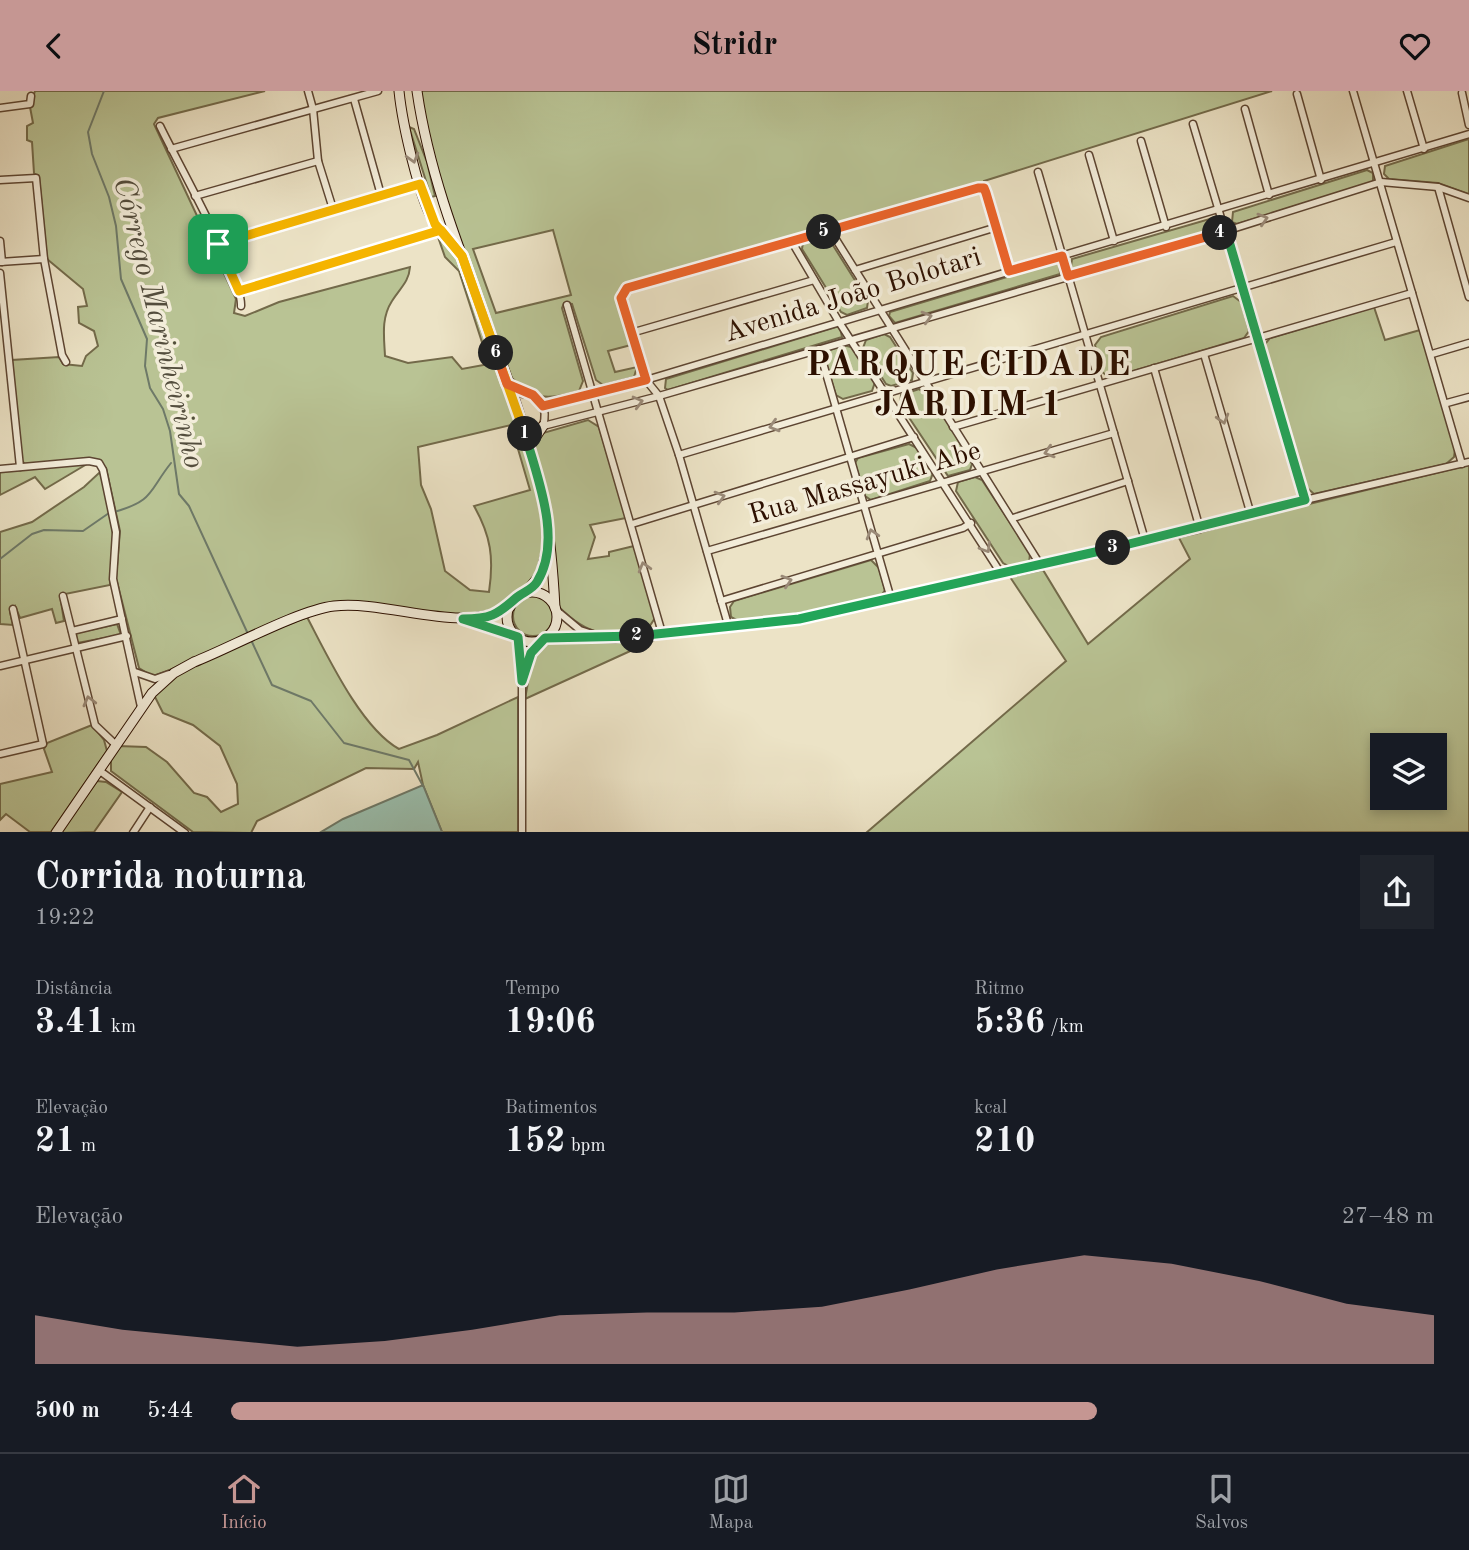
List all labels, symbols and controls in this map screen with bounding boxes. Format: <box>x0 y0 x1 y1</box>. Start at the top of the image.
icon: back <box>35 27 73 65</box>
icon: heart <box>1396 27 1434 65</box>
text: Stridr <box>692 30 777 62</box>
one-way arrow <box>405 152 419 164</box>
water label: Córrego Marinheirinho <box>107 174 209 472</box>
one-way arrow <box>1256 213 1268 228</box>
pin <box>188 214 248 274</box>
pin: 5 <box>806 215 842 249</box>
pin: 4 <box>1202 215 1238 251</box>
text: 5 <box>818 222 829 241</box>
text: 4 <box>1214 223 1225 242</box>
icon: arrive <box>199 225 237 263</box>
street label: Avenida João Bolotari <box>721 244 985 348</box>
one-way arrow <box>920 311 932 326</box>
pin: 6 <box>478 335 514 371</box>
text: 6 <box>490 343 501 362</box>
district label: PARQUE CIDADE JARDIM 1 <box>806 348 1132 423</box>
one-way arrow <box>631 395 643 410</box>
one-way arrow <box>1215 413 1229 425</box>
pin: 1 <box>508 417 542 451</box>
one-way arrow <box>769 418 781 433</box>
text: 1 <box>519 424 530 443</box>
street label: Rua Massayuki Abe <box>746 437 984 531</box>
one-way arrow <box>1043 444 1055 459</box>
one-way arrow <box>714 490 726 505</box>
one-way arrow <box>865 528 880 540</box>
pin: 3 <box>1096 531 1130 566</box>
text: 3 <box>1107 538 1118 557</box>
one-way arrow <box>977 540 990 553</box>
one-way arrow <box>637 562 652 574</box>
one-way arrow <box>780 575 792 590</box>
pin: 2 <box>620 619 654 653</box>
text: 2 <box>631 626 642 645</box>
one-way arrow <box>83 695 97 707</box>
map controls <box>1370 733 1447 810</box>
button: layers <box>1370 733 1447 810</box>
button: share <box>1360 855 1434 929</box>
text: Corrida noturna <box>35 859 306 897</box>
text: 19:22 <box>35 906 95 929</box>
text: Distância <box>35 980 112 999</box>
text: Tempo <box>505 980 560 999</box>
text: Ritmo <box>974 980 1024 999</box>
text: 3.41 <box>35 1005 106 1040</box>
text: 19:06 <box>505 1005 596 1040</box>
text: 5:36 <box>974 1005 1045 1040</box>
text: km <box>106 1018 136 1037</box>
text: /km <box>1045 1018 1084 1037</box>
text: Elevação <box>35 1099 108 1118</box>
text: Batimentos <box>505 1099 597 1118</box>
text: kcal <box>974 1099 1007 1118</box>
text: 21 <box>35 1124 76 1159</box>
text: 152 <box>505 1124 566 1159</box>
text: 210 <box>974 1124 1035 1159</box>
text: m <box>76 1137 96 1156</box>
text: bpm <box>566 1137 606 1156</box>
text: Elevação <box>35 1205 123 1228</box>
text: 27–48 m <box>1342 1205 1434 1228</box>
text: 500 m <box>35 1399 100 1422</box>
text: 5:44 <box>147 1399 193 1422</box>
tab: Início <box>221 1470 267 1535</box>
tab: Mapa <box>709 1470 753 1535</box>
tab: Salvos <box>1195 1470 1248 1535</box>

